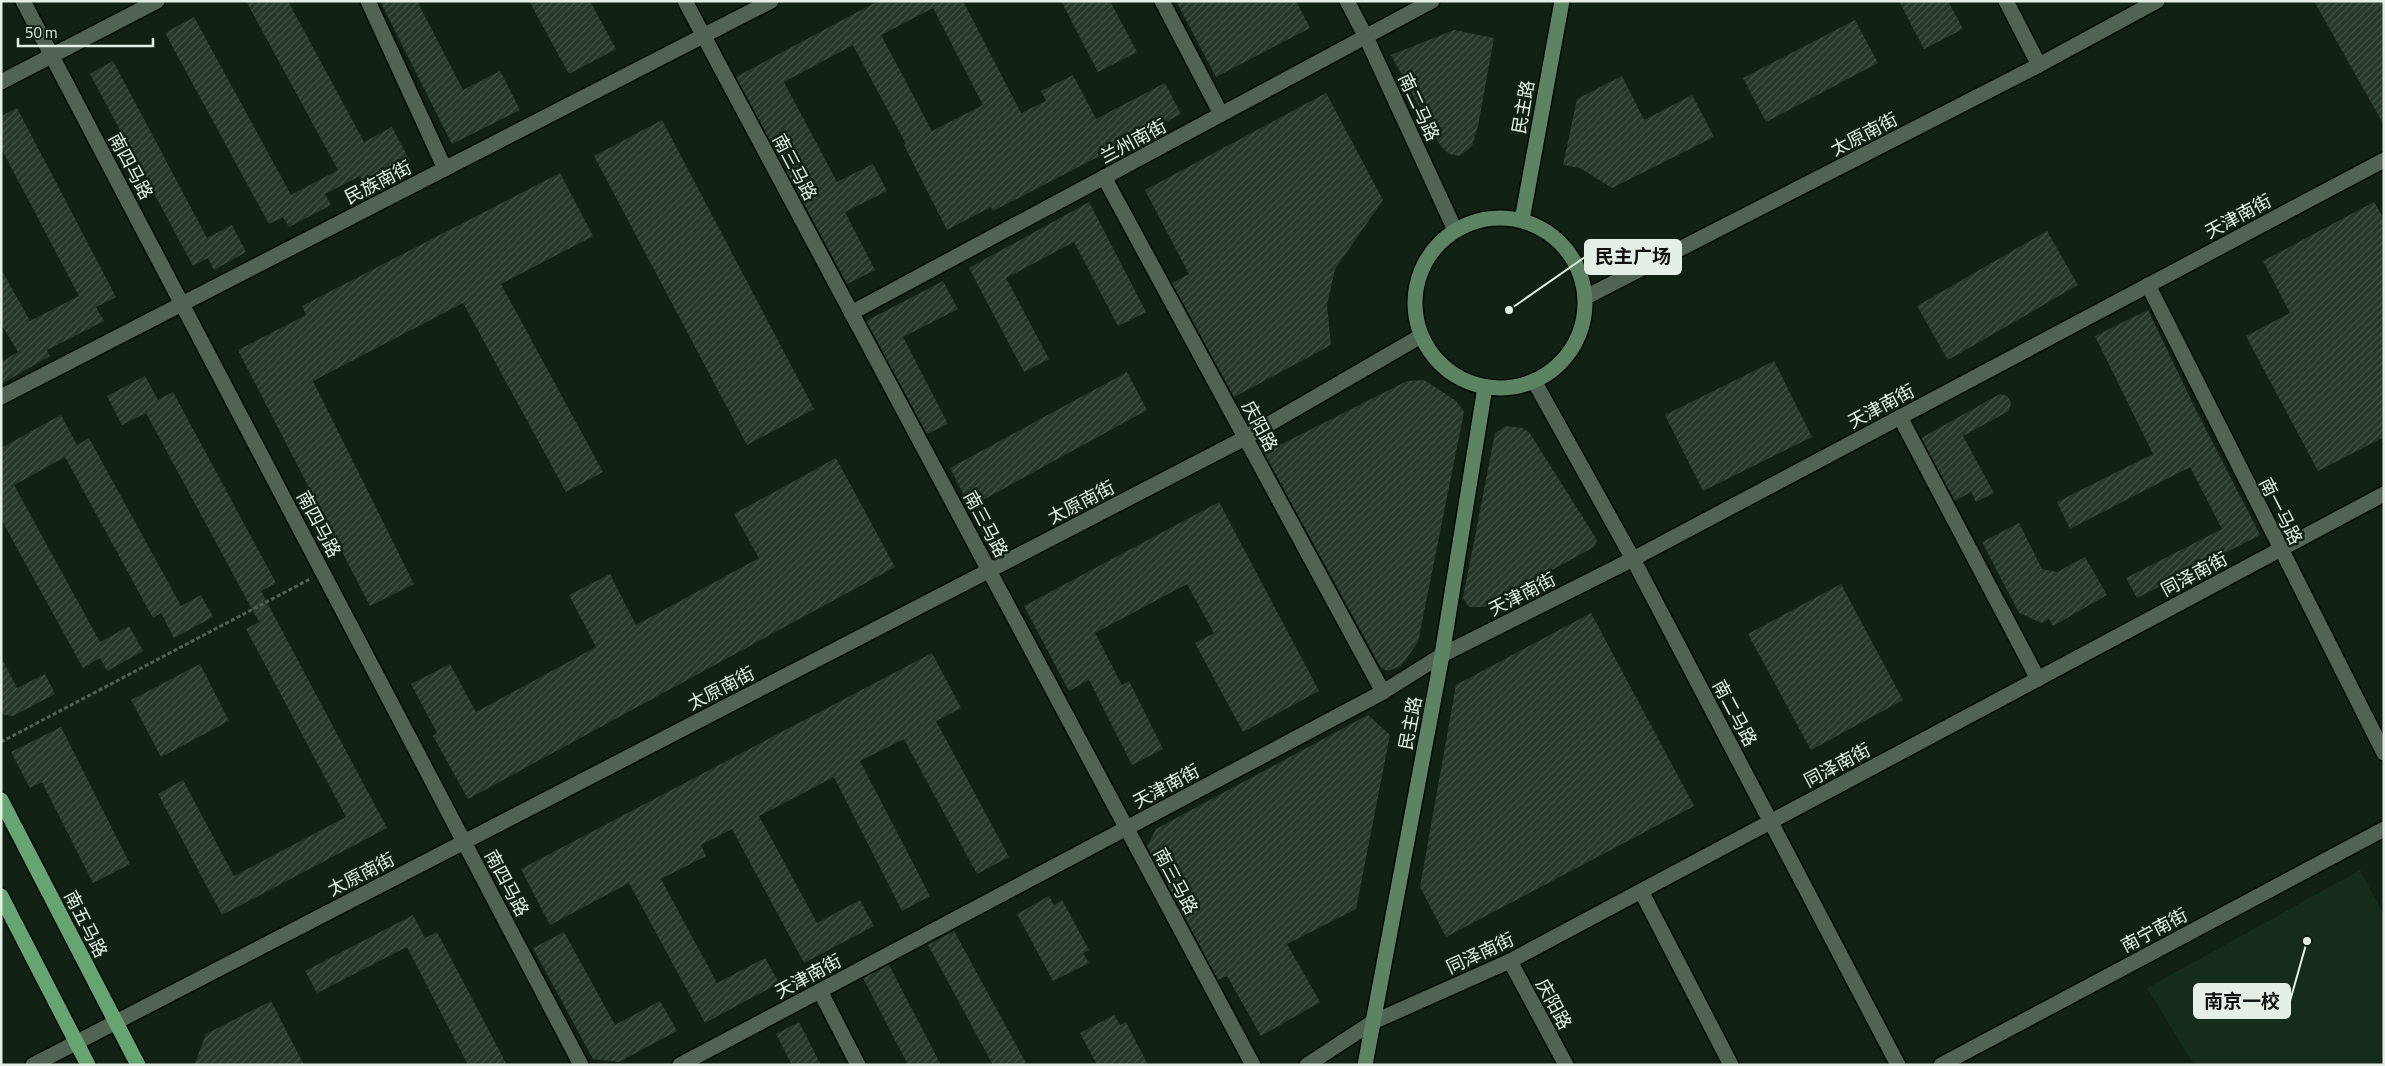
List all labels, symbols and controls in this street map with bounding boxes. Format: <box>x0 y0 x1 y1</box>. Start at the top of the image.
scale bar <box>18 15 152 47</box>
text: 50 m <box>25 21 58 44</box>
street label: 南二马路 <box>1392 69 1446 145</box>
street label: 民主路 <box>1505 78 1541 136</box>
street label: 太原南街 <box>1826 106 1902 162</box>
street label: 兰州南街 <box>1095 112 1171 170</box>
street label: 南四马路 <box>102 128 160 204</box>
street label: 南三马路 <box>766 129 824 205</box>
street label: 民族南街 <box>340 154 416 210</box>
street label: 天津南街 <box>2200 187 2276 245</box>
callout: 民主广场 <box>1585 240 1681 274</box>
text: 民主广场 <box>1595 241 1671 270</box>
street label: 天津南街 <box>1843 377 1919 435</box>
street label: 庆阳路 <box>1235 396 1285 456</box>
street label: 南一马路 <box>2253 473 2309 549</box>
street label: 太原南街 <box>1043 474 1119 530</box>
street label: 南四马路 <box>290 486 348 562</box>
street label: 南三马路 <box>957 486 1015 562</box>
street label: 同泽南街 <box>2156 545 2232 603</box>
street label: 天津南街 <box>1484 566 1560 622</box>
street label: 太原南街 <box>683 660 759 716</box>
street label: 南二马路 <box>1706 675 1764 751</box>
street label: 民主路 <box>1392 694 1428 752</box>
street label: 同泽南街 <box>1799 736 1875 794</box>
street label: 天津南街 <box>1128 757 1204 815</box>
street label: 南三马路 <box>1147 843 1205 919</box>
street label: 南四马路 <box>478 845 536 921</box>
street label: 太原南街 <box>323 846 399 902</box>
street label: 南五马路 <box>58 886 114 962</box>
street label: 南宁南街 <box>2116 901 2192 959</box>
street label: 同泽南街 <box>1442 926 1518 980</box>
street label: 天津南街 <box>770 947 846 1005</box>
street label: 庆阳路 <box>1529 974 1579 1034</box>
callout: 南京一校 <box>2194 984 2290 1018</box>
text: 南京一校 <box>2204 986 2280 1015</box>

